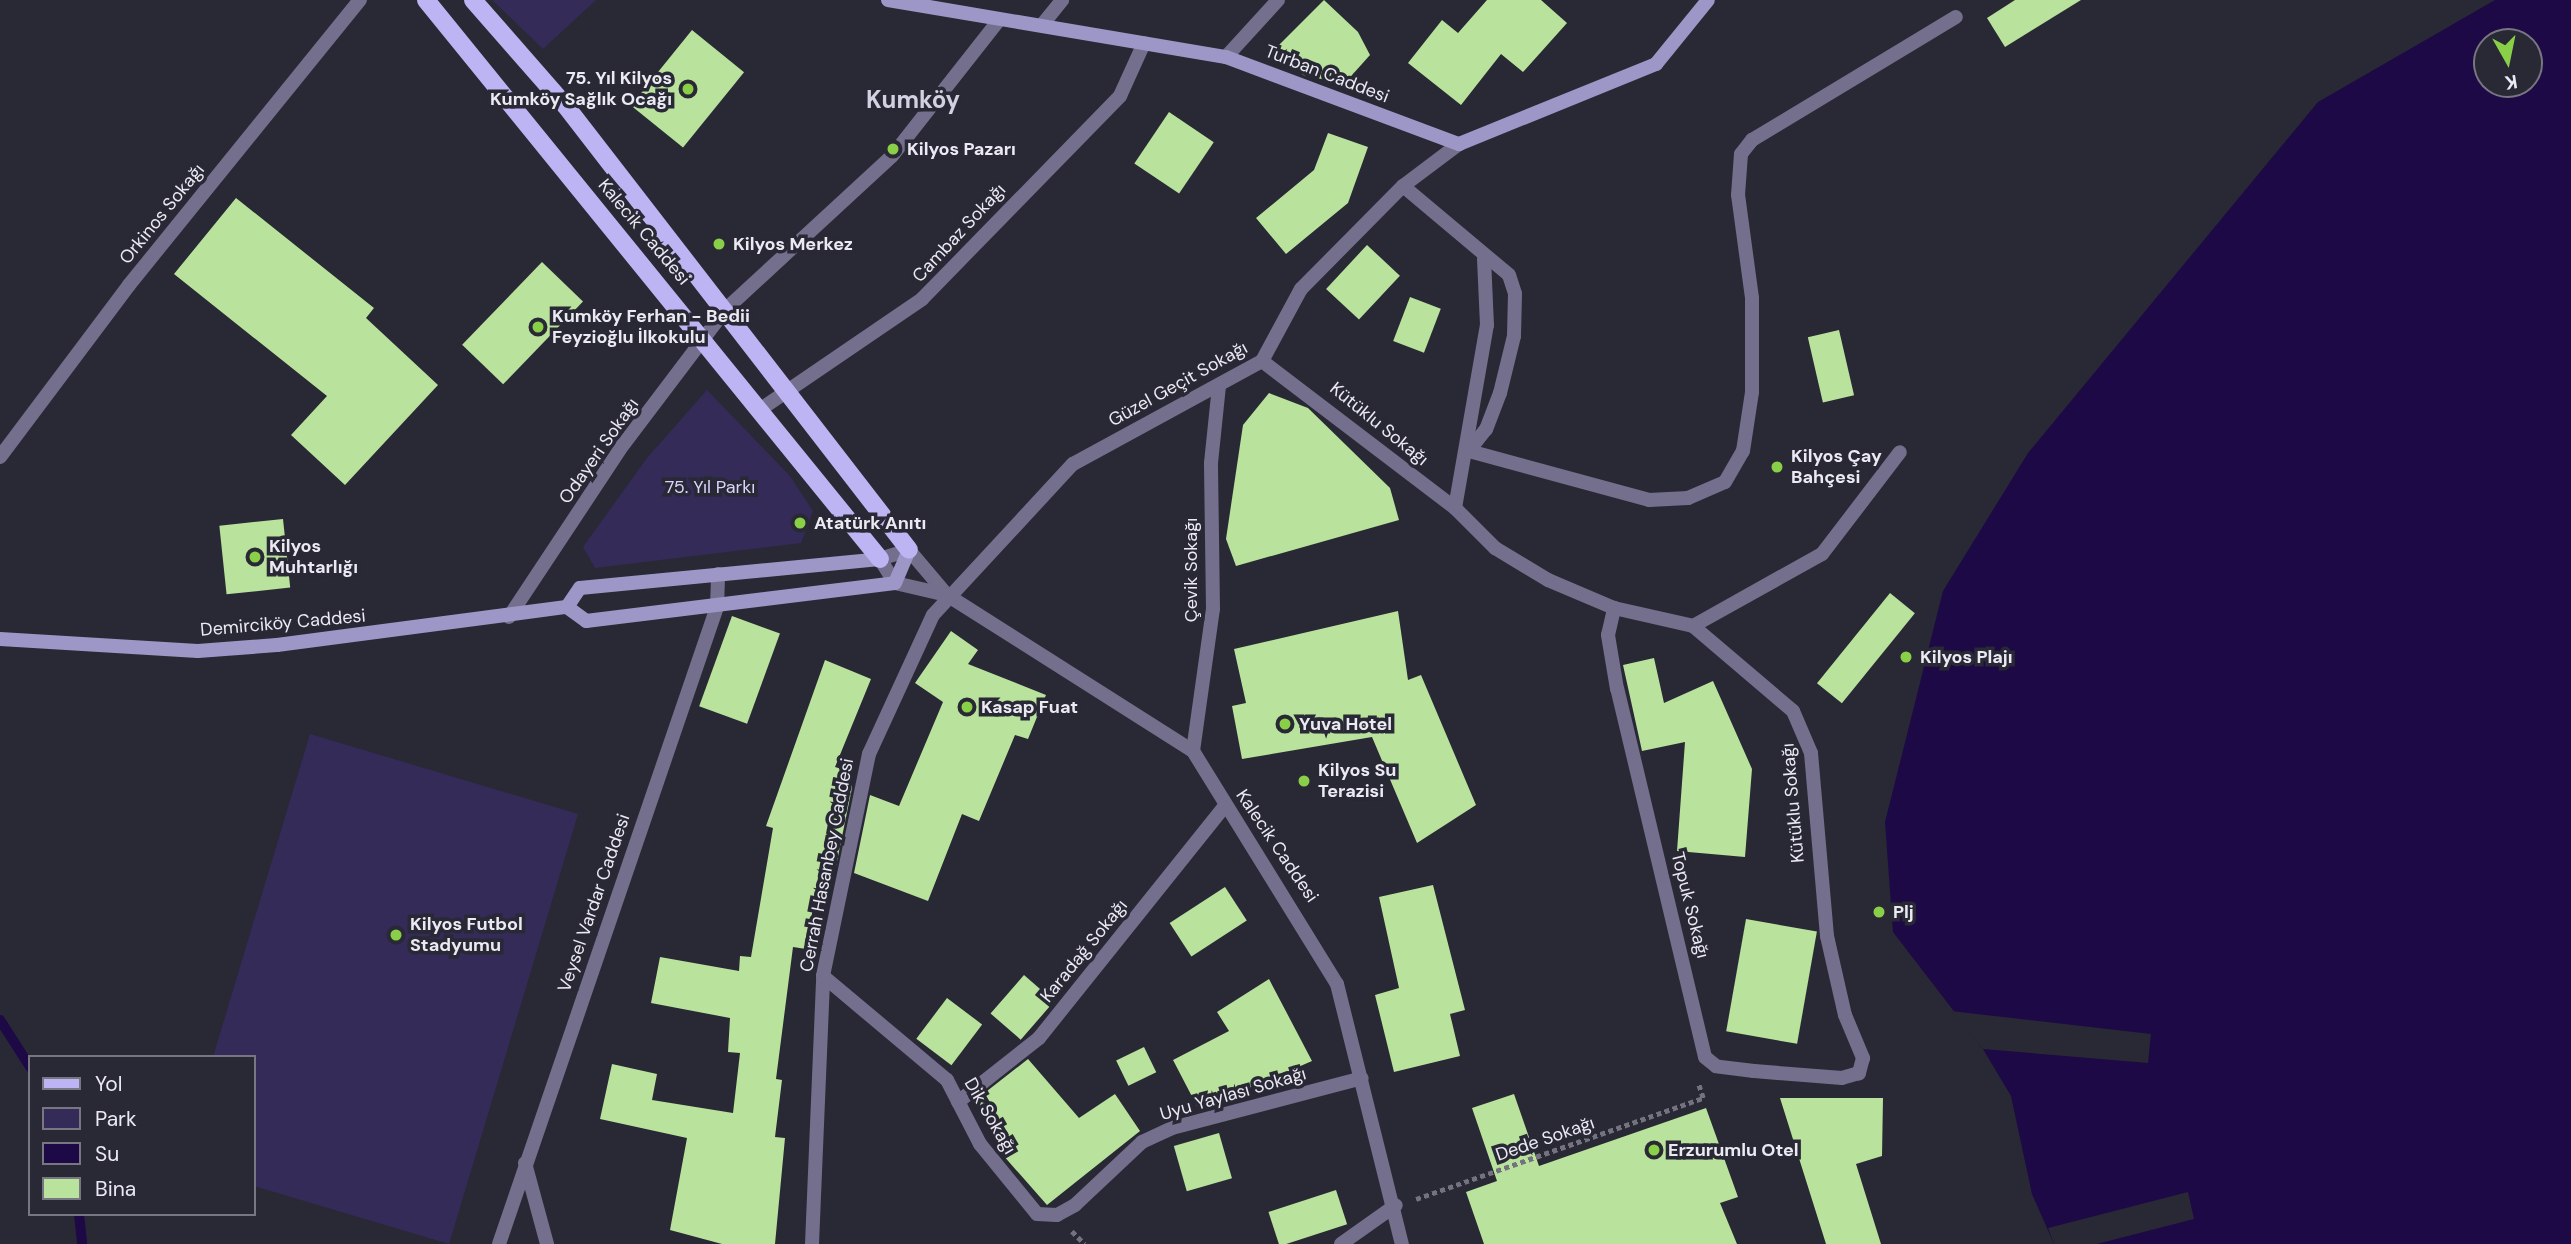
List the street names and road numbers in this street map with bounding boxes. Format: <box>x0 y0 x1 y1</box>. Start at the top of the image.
street label: Turban Caddesi <box>1262 40 1392 108</box>
street label: Orkinos Sokağı <box>115 159 209 269</box>
street label: Kalecik Caddesi <box>593 175 695 289</box>
street label: Cambaz Sokağı <box>908 179 1010 287</box>
street label: Güzel Geçit Sokağı <box>1105 337 1251 431</box>
street label: Kütüklu Sokağı <box>1326 378 1432 470</box>
street label: Odayeri Sokağı <box>555 394 643 508</box>
street label: Çevik Sokağı <box>1180 518 1202 622</box>
street label: Demirciköy Caddesi <box>199 605 367 641</box>
street label: Kütüklu Sokağı <box>1777 742 1809 864</box>
street label: Cerrah Hasanbey Caddesi <box>796 756 858 974</box>
street label: Kalecik Caddesi <box>1231 785 1323 907</box>
street label: Veysel Vardar Caddesi <box>553 811 635 995</box>
street label: Topuk Sokağı <box>1666 850 1714 960</box>
street label: Karadağ Sokağı <box>1036 895 1132 1007</box>
street label: Uyu Yaylası Sokağı <box>1157 1063 1309 1125</box>
street label: Dik Sokağı <box>960 1074 1020 1158</box>
street label: Dede Sokağı <box>1493 1112 1597 1166</box>

